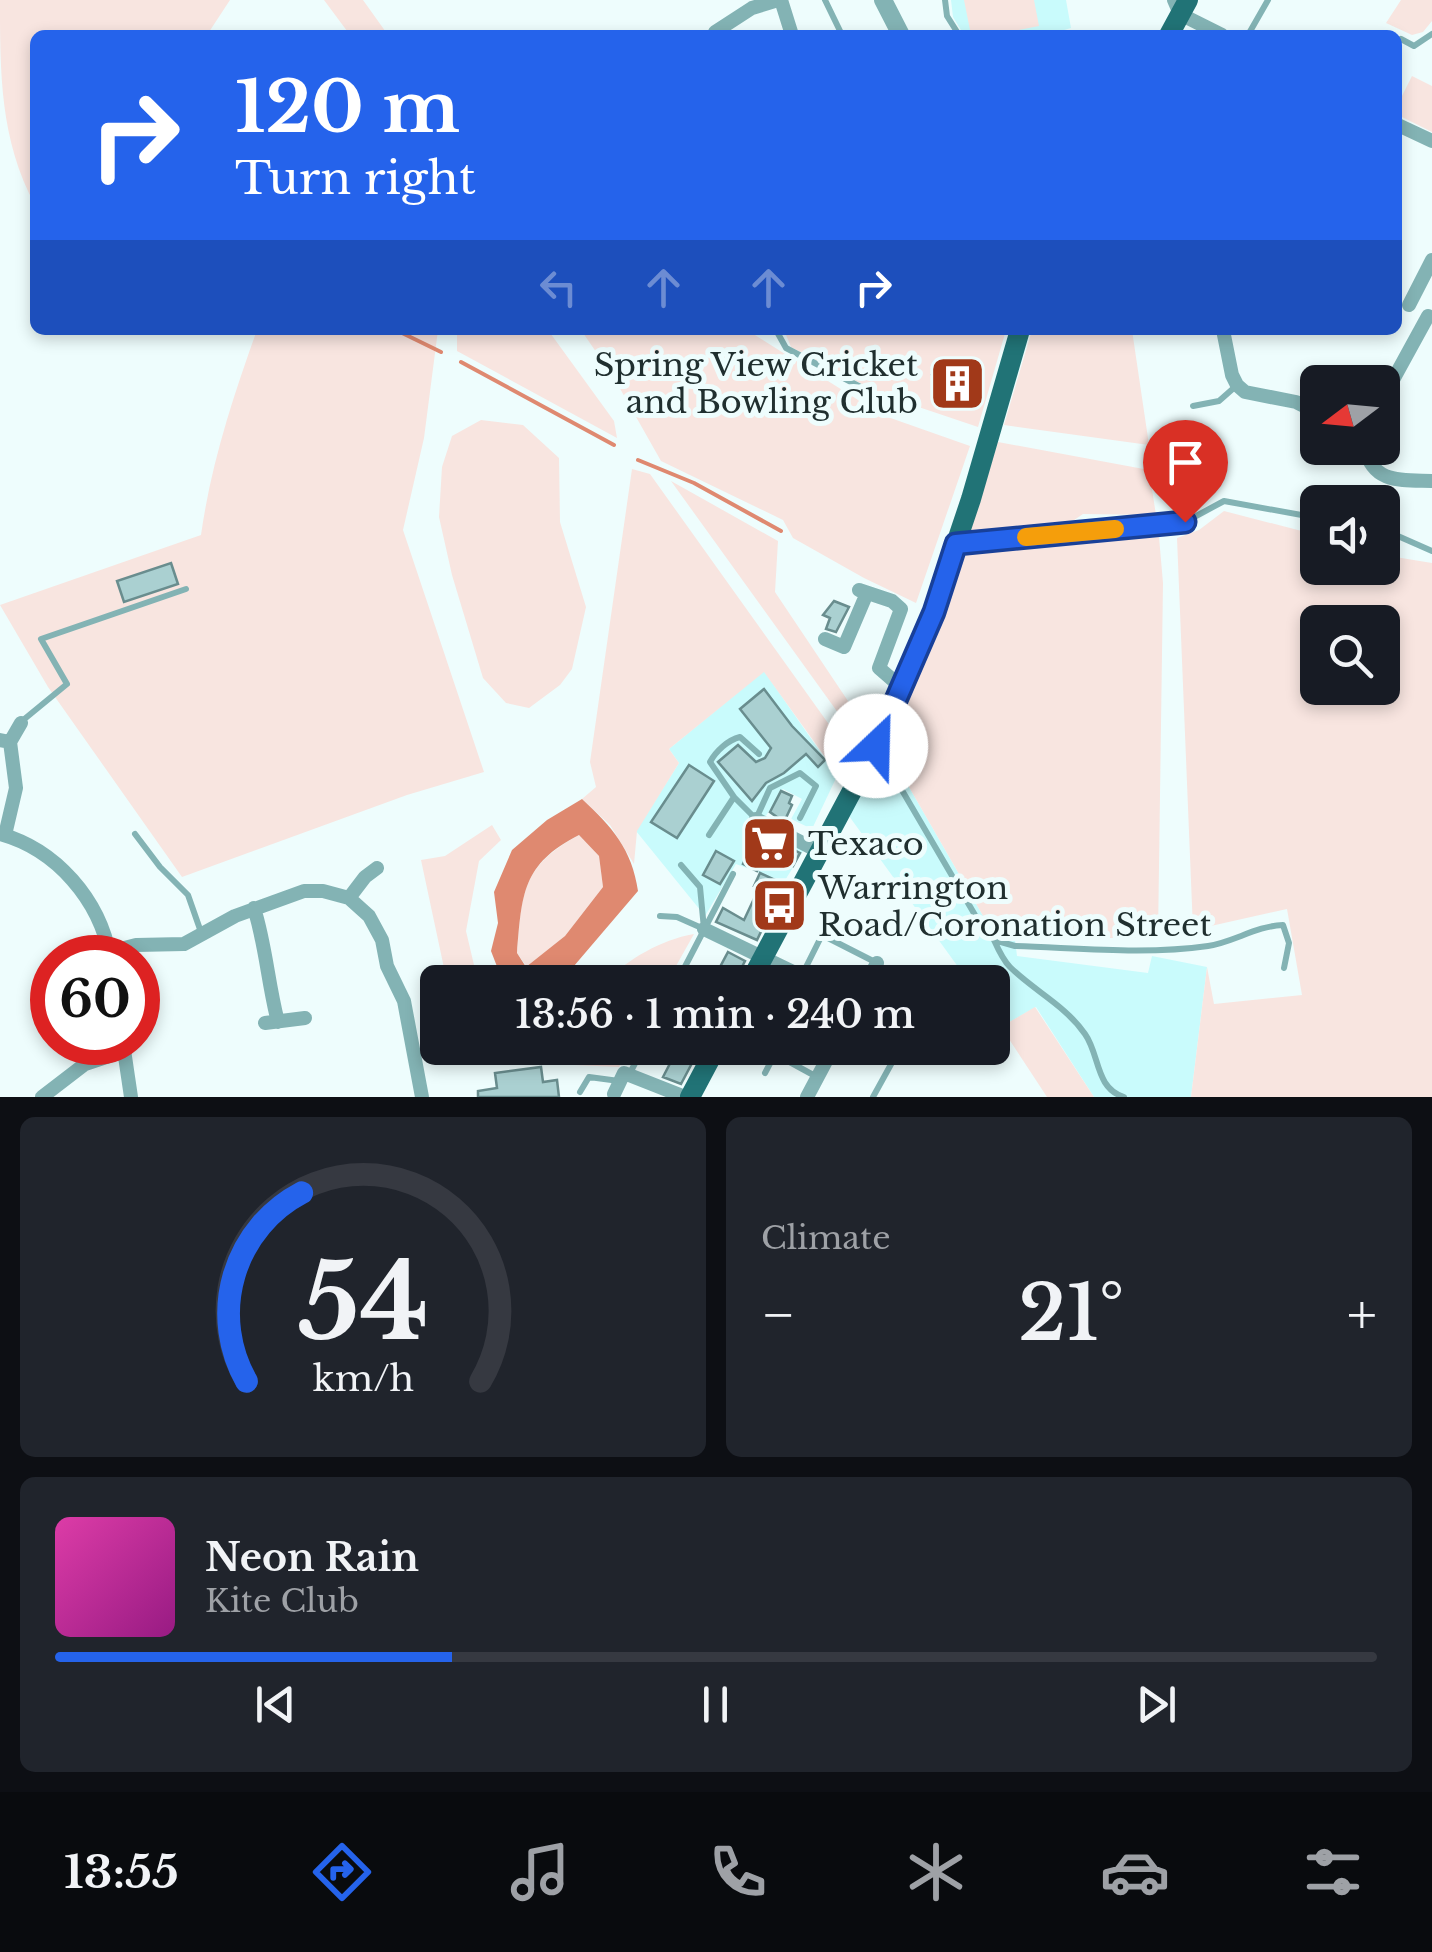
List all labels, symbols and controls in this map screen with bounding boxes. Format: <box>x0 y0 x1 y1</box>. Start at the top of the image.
text: 120 m <box>235 64 460 151</box>
icon: right <box>70 70 200 200</box>
text: Turn right <box>235 150 476 206</box>
icon: left <box>531 260 586 315</box>
icon: ahead <box>636 260 691 315</box>
icon: ahead <box>741 260 796 315</box>
icon: right <box>846 260 901 315</box>
place label: Spring View Cricket and Bowling Club <box>594 345 918 422</box>
building icon: Spring View Cricket and Bowling Club <box>927 353 987 413</box>
north arrow <box>1300 365 1400 465</box>
map controls <box>1300 365 1400 705</box>
pin <box>1143 420 1228 523</box>
icon: arrive <box>1158 435 1213 490</box>
button: sound <box>1300 485 1400 585</box>
button: search <box>1300 605 1400 705</box>
position arrow <box>824 694 928 798</box>
supermarket icon: Texaco <box>739 814 799 874</box>
place label: Texaco <box>808 824 924 864</box>
place label: Warrington Road/Coronation Street <box>817 868 1212 945</box>
bus stop icon: Warrington Road/Coronation Street <box>749 876 809 936</box>
speed limit sign: 60 <box>30 935 160 1065</box>
text: 13:56 · 1 min · 240 m <box>515 991 915 1038</box>
text: Climate <box>761 1218 890 1258</box>
text: 54 <box>298 1238 428 1367</box>
text: 21° <box>1018 1267 1124 1360</box>
text: − <box>761 1281 796 1349</box>
text: + <box>1347 1281 1377 1349</box>
text: km/h <box>312 1356 414 1401</box>
text: Neon Rain <box>205 1534 419 1581</box>
text: Kite Club <box>205 1581 359 1621</box>
icon: previous <box>248 1677 303 1732</box>
icon: pause <box>688 1677 743 1732</box>
icon: next <box>1129 1677 1184 1732</box>
icon: directions <box>307 1837 377 1907</box>
icon: music <box>505 1837 575 1907</box>
icon: phone <box>703 1837 773 1907</box>
icon: climate <box>901 1837 971 1907</box>
icon: car <box>1100 1837 1170 1907</box>
icon: filters <box>1298 1837 1368 1907</box>
text: 13:55 <box>64 1844 179 1900</box>

